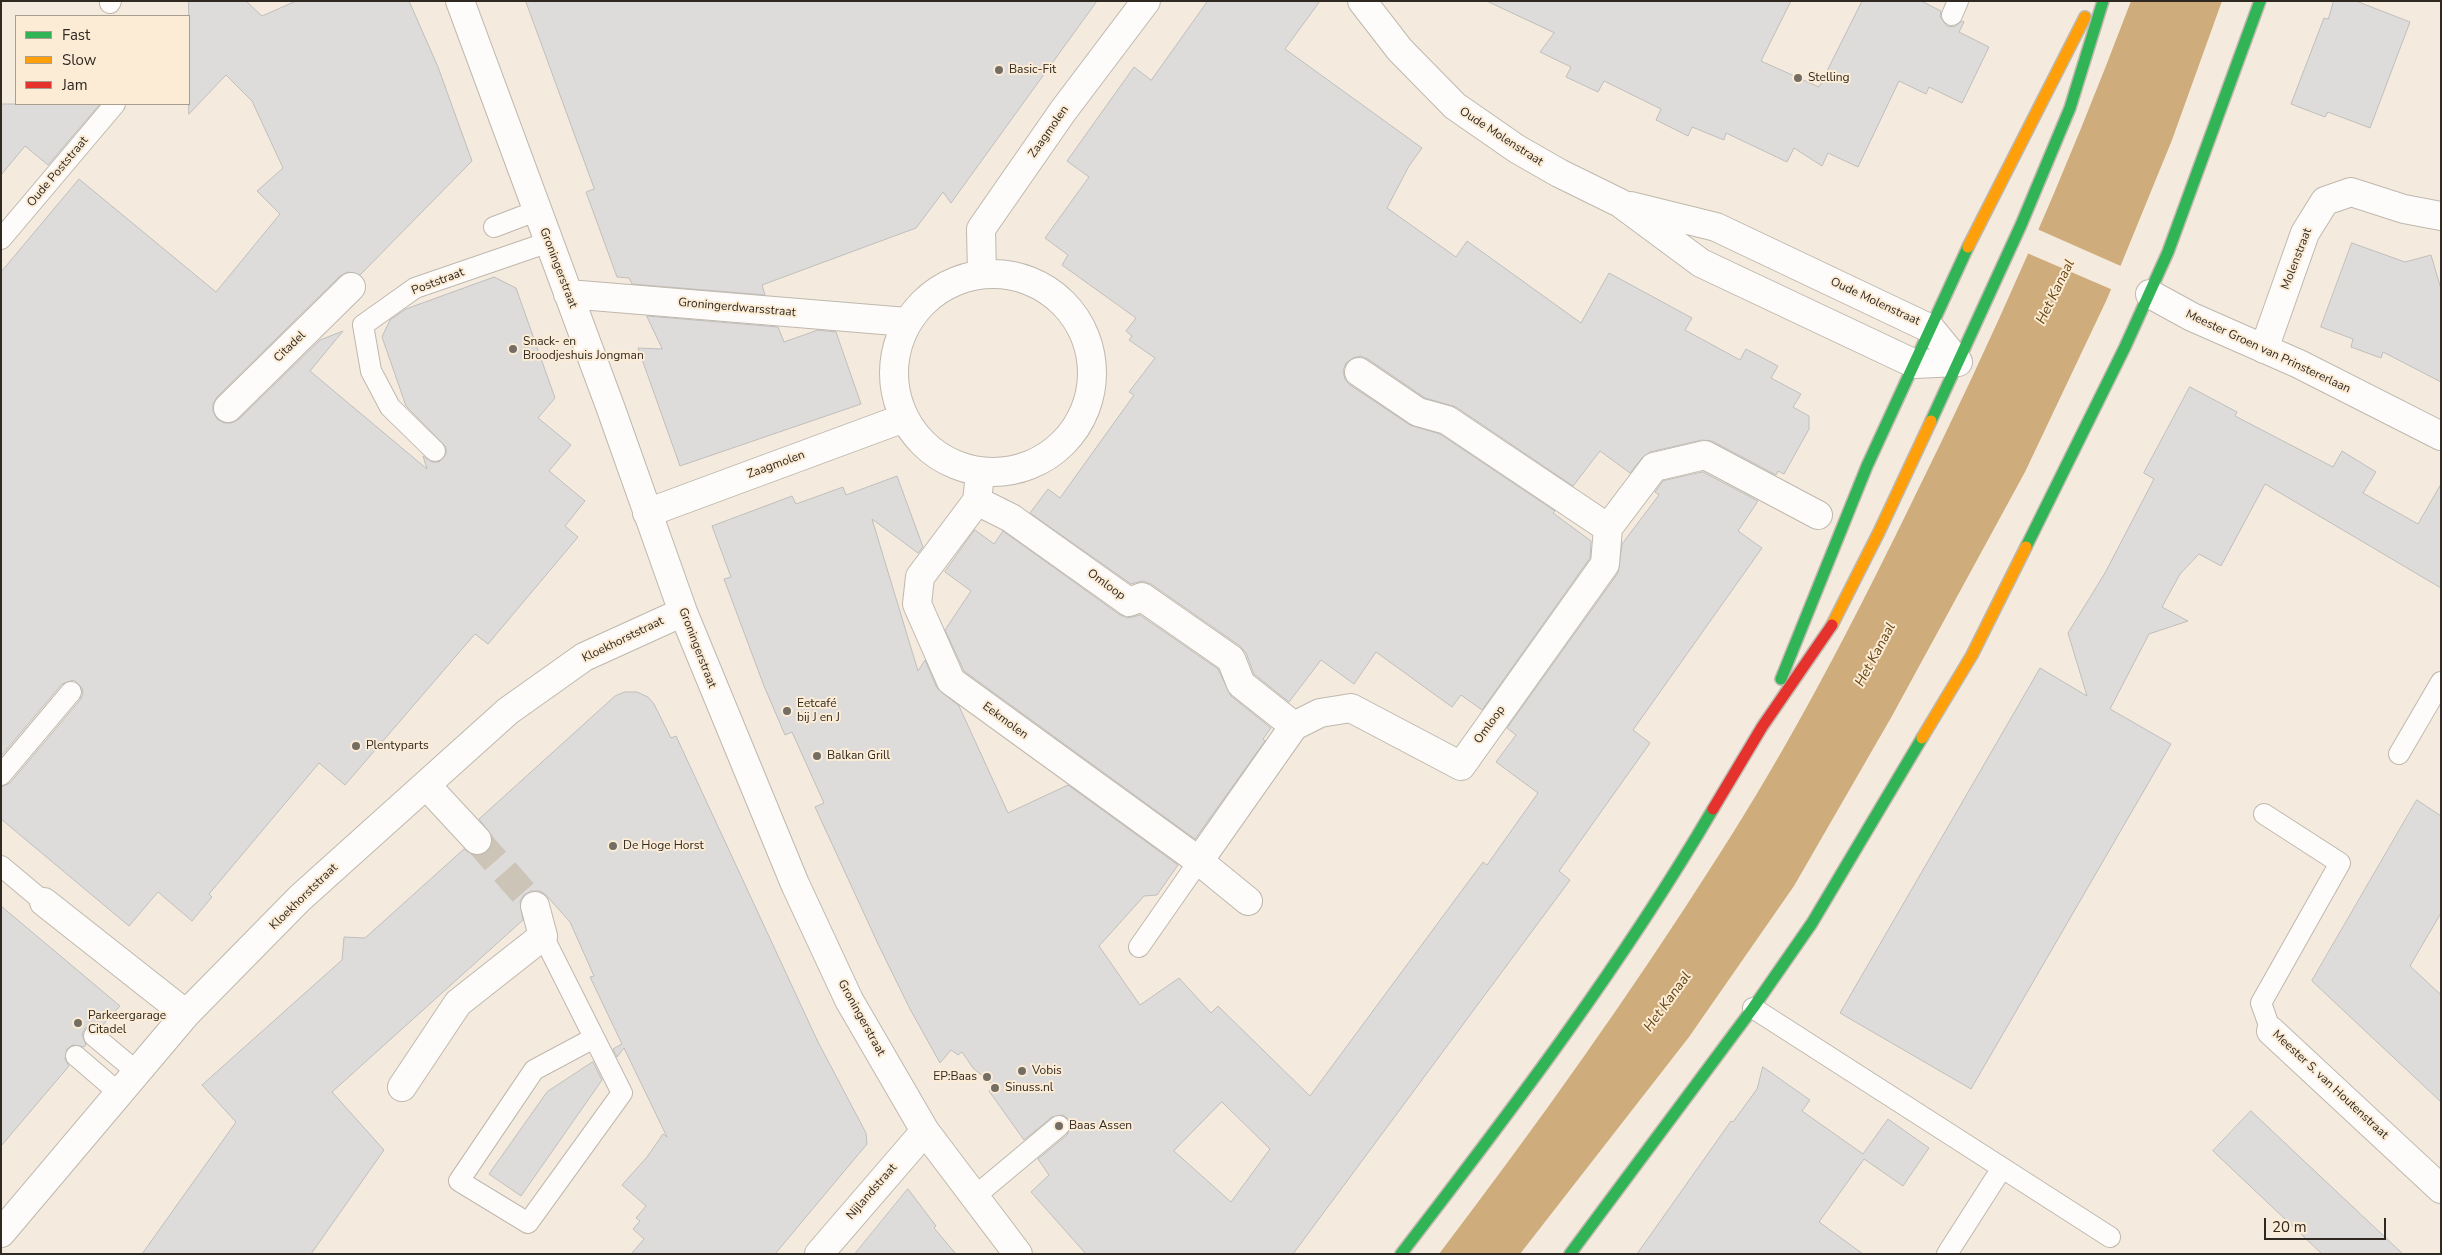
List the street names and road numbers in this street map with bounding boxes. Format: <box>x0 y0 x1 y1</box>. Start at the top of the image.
street label: Zaagmolen <box>1026 103 1072 161</box>
street label: Oude Molenstraat <box>1456 105 1546 169</box>
street label: Oude Poststraat <box>24 134 92 210</box>
street label: Groningerstraat <box>536 226 580 310</box>
street label: Molenstraat <box>2279 226 2315 292</box>
street label: Poststraat <box>410 265 466 299</box>
street label: Oude Molenstraat <box>1828 275 1922 329</box>
street label: Groningerdwarsstraat <box>678 296 796 320</box>
street label: Meester Groen van Prinstererlaan <box>2183 307 2353 397</box>
street label: Citadel <box>271 328 309 366</box>
street label: Zaagmolen <box>745 448 807 482</box>
street label: Omloop <box>1084 566 1128 604</box>
street label: Groningerstraat <box>675 606 719 690</box>
street label: Kloekhorststraat <box>580 614 666 666</box>
street label: Eekmolen <box>979 700 1031 742</box>
street label: Omloop <box>1471 703 1509 747</box>
street label: Kloekhorststraat <box>267 861 341 933</box>
street label: Groningerstraat <box>834 977 888 1059</box>
street label: Meester S. van Houtenstraat <box>2269 1028 2391 1142</box>
street label: Nijlandstraat <box>844 1161 900 1223</box>

